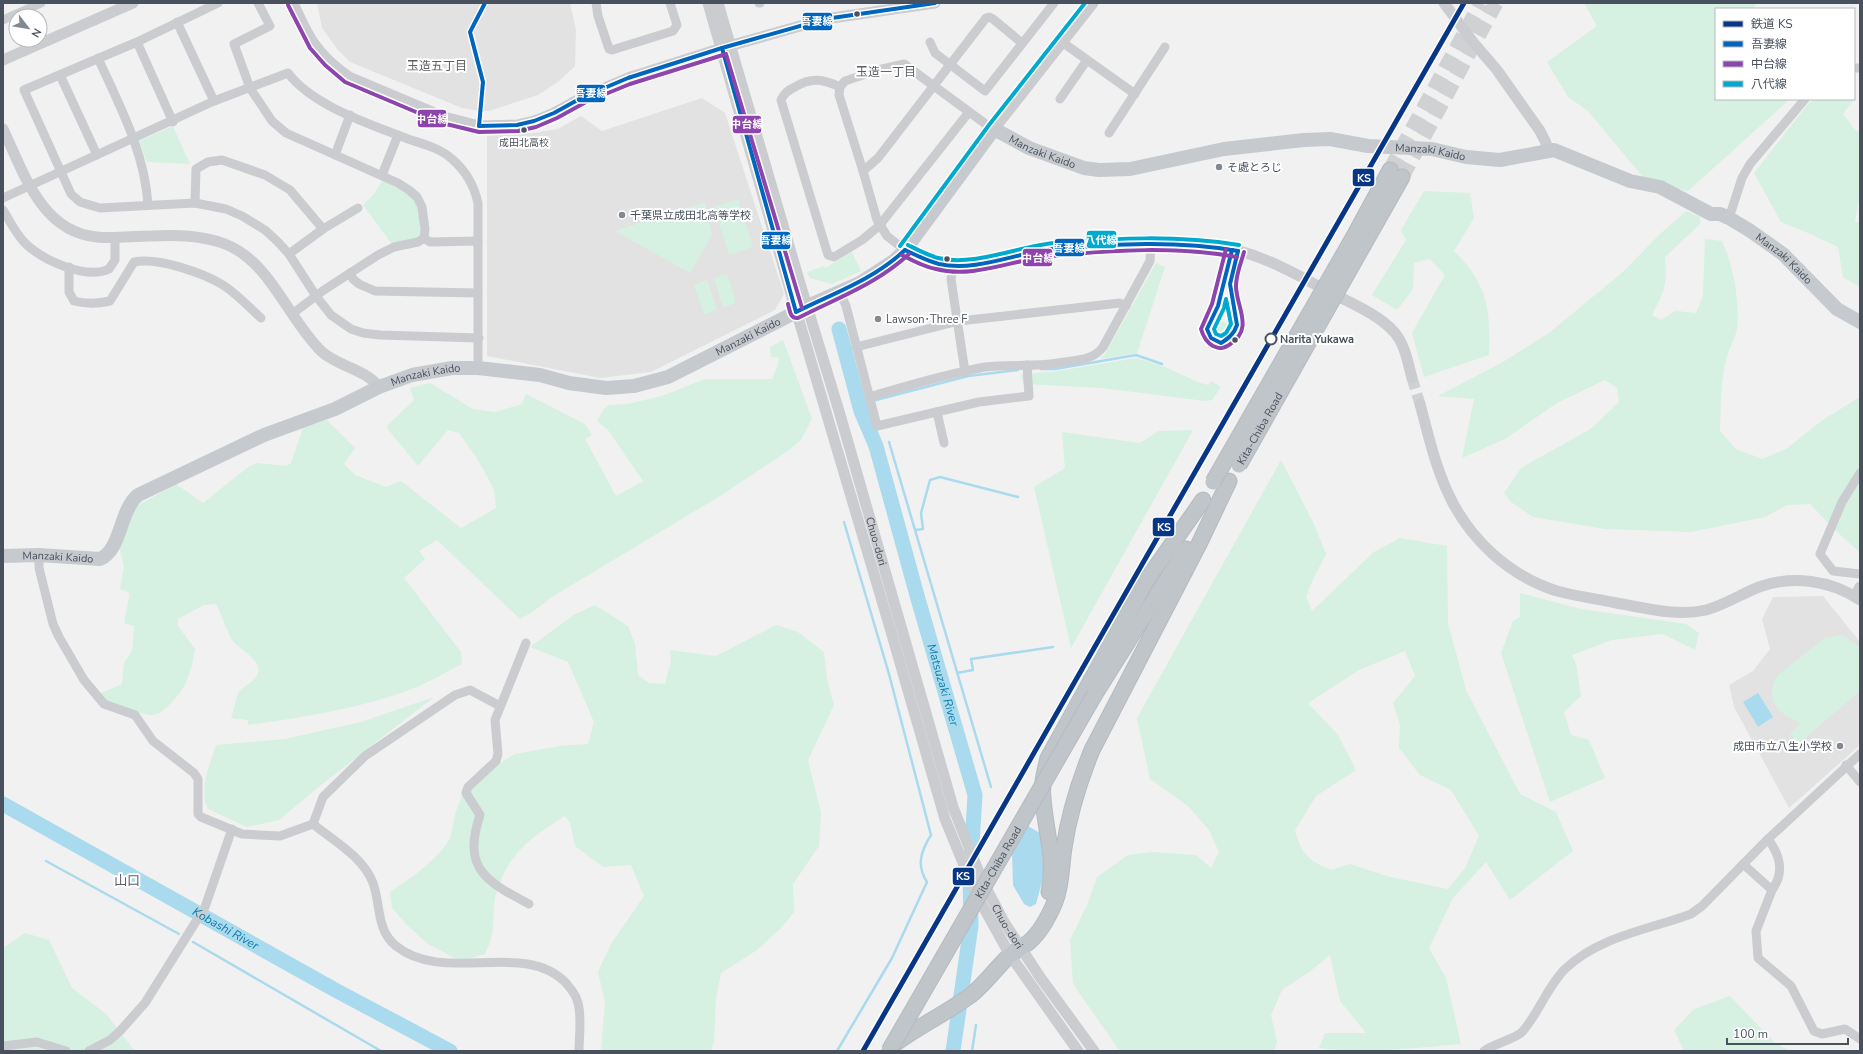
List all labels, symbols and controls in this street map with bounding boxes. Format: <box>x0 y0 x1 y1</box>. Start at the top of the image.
north arrow <box>8 8 48 48</box>
legend <box>1715 8 1855 100</box>
unlabelled marker <box>852 9 862 19</box>
line badge: 吾妻線 <box>802 12 833 31</box>
text: 吾妻線 <box>801 14 834 29</box>
text: 鉄道 KS <box>1751 16 1793 32</box>
text: N <box>28 26 45 40</box>
text: 吾妻線 <box>1751 36 1787 52</box>
text: 中台線 <box>1751 56 1787 72</box>
district label: 玉造五丁目 <box>407 58 467 74</box>
district label: 玉造一丁目 <box>856 64 916 80</box>
text: 八代線 <box>1751 76 1787 92</box>
line badge: 吾妻線 <box>576 84 606 103</box>
text: 吾妻線 <box>575 86 608 101</box>
line badge: 中台線 <box>417 109 447 128</box>
text: 中台線 <box>416 112 449 127</box>
line badge: 中台線 <box>732 115 762 134</box>
text: 中台線 <box>731 117 764 132</box>
marker: 成田北高校 <box>519 125 529 135</box>
street label: Manzaki Kaido <box>1006 131 1078 172</box>
place label: 成田北高校 <box>499 136 549 150</box>
street label: Manzaki Kaido <box>1395 140 1467 165</box>
place label: そ處とろじ <box>1227 160 1282 175</box>
marker: そ處とろじ <box>1214 162 1224 172</box>
line badge: KS <box>1352 168 1375 187</box>
text: KS <box>1357 171 1371 186</box>
place label: 千葉県立成田北高等学校 <box>630 208 751 223</box>
marker: 千葉県立成田北高等学校 <box>617 210 627 220</box>
line badge: 八代線 <box>1086 230 1117 249</box>
street label: Manzaki Kaido <box>1752 230 1815 288</box>
line badge: 吾妻線 <box>761 231 791 250</box>
text: 吾妻線 <box>760 233 793 248</box>
text: 八代線 <box>1085 233 1118 248</box>
line badge: 吾妻線 <box>1054 238 1085 257</box>
text: 吾妻線 <box>1053 241 1086 256</box>
line badge: 中台線 <box>1022 248 1053 267</box>
text: 中台線 <box>1022 251 1055 266</box>
unlabelled marker <box>942 254 952 264</box>
place label: Lawson･Three F <box>886 312 967 327</box>
street label: Manzaki Kaido <box>713 314 783 360</box>
marker: Lawson･Three F <box>873 314 883 324</box>
marker: Narita Yukawa <box>1264 332 1278 346</box>
place label: Narita Yukawa <box>1280 332 1354 347</box>
unlabelled marker <box>1230 335 1240 345</box>
street label: Manzaki Kaido <box>389 361 460 390</box>
street label: Kita-Chiba Road <box>1234 390 1287 468</box>
street label: Chuo-dori <box>862 515 890 567</box>
line badge: KS <box>1152 517 1175 537</box>
text: KS <box>1157 520 1171 535</box>
street label: Manzaki Kaido <box>22 548 94 567</box>
water label: Matsuzaki River <box>923 642 963 728</box>
place label: 成田市立八生小学校 <box>1733 739 1832 754</box>
marker: 成田市立八生小学校 <box>1835 741 1845 751</box>
street label: Kita-Chiba Road <box>972 824 1025 901</box>
line badge: KS <box>952 867 975 886</box>
text: KS <box>956 869 970 884</box>
district label: 山口 <box>114 872 140 890</box>
street label: Chuo-dori <box>988 901 1027 952</box>
water label: Kobashi River <box>190 904 262 954</box>
scale bar <box>1727 1020 1848 1046</box>
text: 100 m <box>1733 1026 1768 1042</box>

